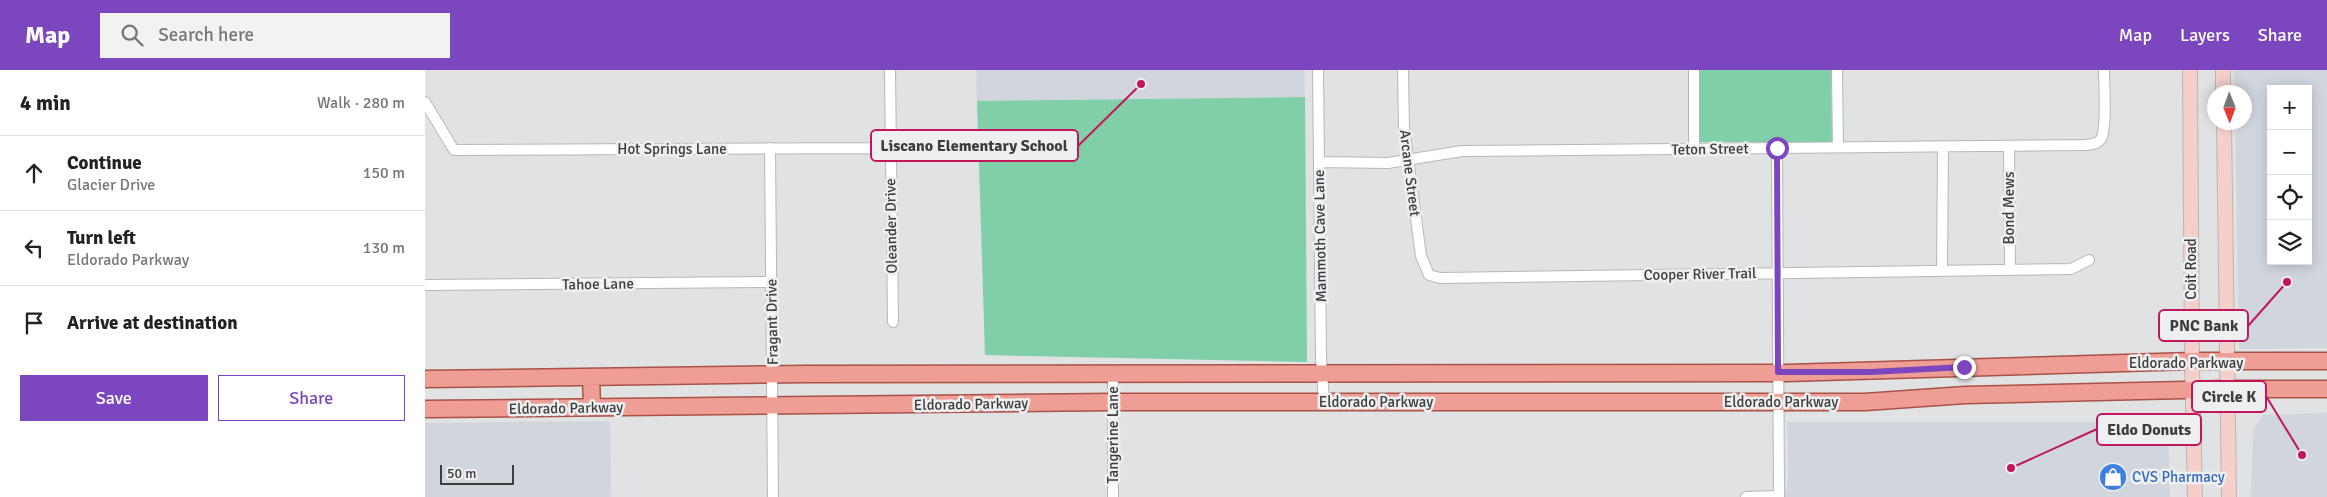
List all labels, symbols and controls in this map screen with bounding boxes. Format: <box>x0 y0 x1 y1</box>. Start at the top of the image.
search box <box>100 13 450 58</box>
text: Map <box>25 20 70 50</box>
icon: search <box>118 21 146 49</box>
text: Search here <box>158 23 254 47</box>
text: Map <box>2119 24 2152 46</box>
text: Layers <box>2180 24 2230 46</box>
text: Share <box>2258 24 2302 46</box>
north arrow <box>2207 85 2252 130</box>
map controls <box>2267 85 2312 265</box>
button: + <box>2267 85 2312 130</box>
text: 4 min <box>20 90 71 116</box>
text: Walk · 280 m <box>317 93 405 113</box>
street label: Arcane Street <box>1396 129 1424 217</box>
callout: Liscano Elementary School <box>871 130 1078 161</box>
button: − <box>2267 130 2312 175</box>
text: Liscano Elementary School <box>880 136 1068 156</box>
route start <box>1766 137 1789 160</box>
street label: Teton Street <box>1671 139 1749 159</box>
street label: Hot Springs Lane <box>617 140 727 158</box>
text: Continue <box>67 151 142 175</box>
icon: ahead <box>20 159 48 187</box>
text: 150 m <box>363 163 405 183</box>
street label: Mammoth Cave Lane <box>1310 169 1330 303</box>
street label: Bond Mews <box>2000 171 2018 245</box>
text: Glacier Drive <box>67 175 155 195</box>
button: locate <box>2267 175 2312 220</box>
street label: Oleander Drive <box>881 178 901 274</box>
button: layers <box>2267 220 2312 265</box>
text: Turn left <box>67 226 136 250</box>
icon: left <box>20 234 48 262</box>
text: 130 m <box>363 238 405 258</box>
street label: Coit Road <box>2182 238 2200 300</box>
text: Eldorado Parkway <box>67 250 189 270</box>
street label: Cooper River Trail <box>1643 264 1757 284</box>
street label: Tahoe Lane <box>562 274 634 294</box>
street label: Fragant Drive <box>762 279 782 365</box>
icon: arrive <box>20 309 48 337</box>
callout: PNC Bank <box>2159 310 2248 341</box>
text: Arrive at destination <box>67 311 238 335</box>
text: PNC Bank <box>2170 316 2239 336</box>
street label: Eldorado Parkway <box>2129 354 2243 372</box>
route end <box>1953 356 1976 379</box>
button: Save <box>20 375 208 421</box>
button: Share <box>218 375 405 421</box>
callout: Circle K <box>2192 381 2266 412</box>
street label: Tangerine Lane <box>1104 386 1122 484</box>
text: Circle K <box>2202 387 2256 407</box>
street label: Eldorado Parkway <box>1319 393 1433 411</box>
street label: Eldorado Parkway <box>1724 393 1838 411</box>
street label: Eldorado Parkway <box>914 394 1028 414</box>
street label: Eldorado Parkway <box>509 398 623 418</box>
callout: Eldo Donuts <box>2097 414 2201 445</box>
text: Eldo Donuts <box>2107 420 2191 440</box>
scale bar <box>440 462 514 485</box>
shop icon: CVS Pharmacy <box>2098 462 2128 492</box>
text: 50 m <box>447 465 476 482</box>
place label: CVS Pharmacy <box>2132 468 2225 486</box>

